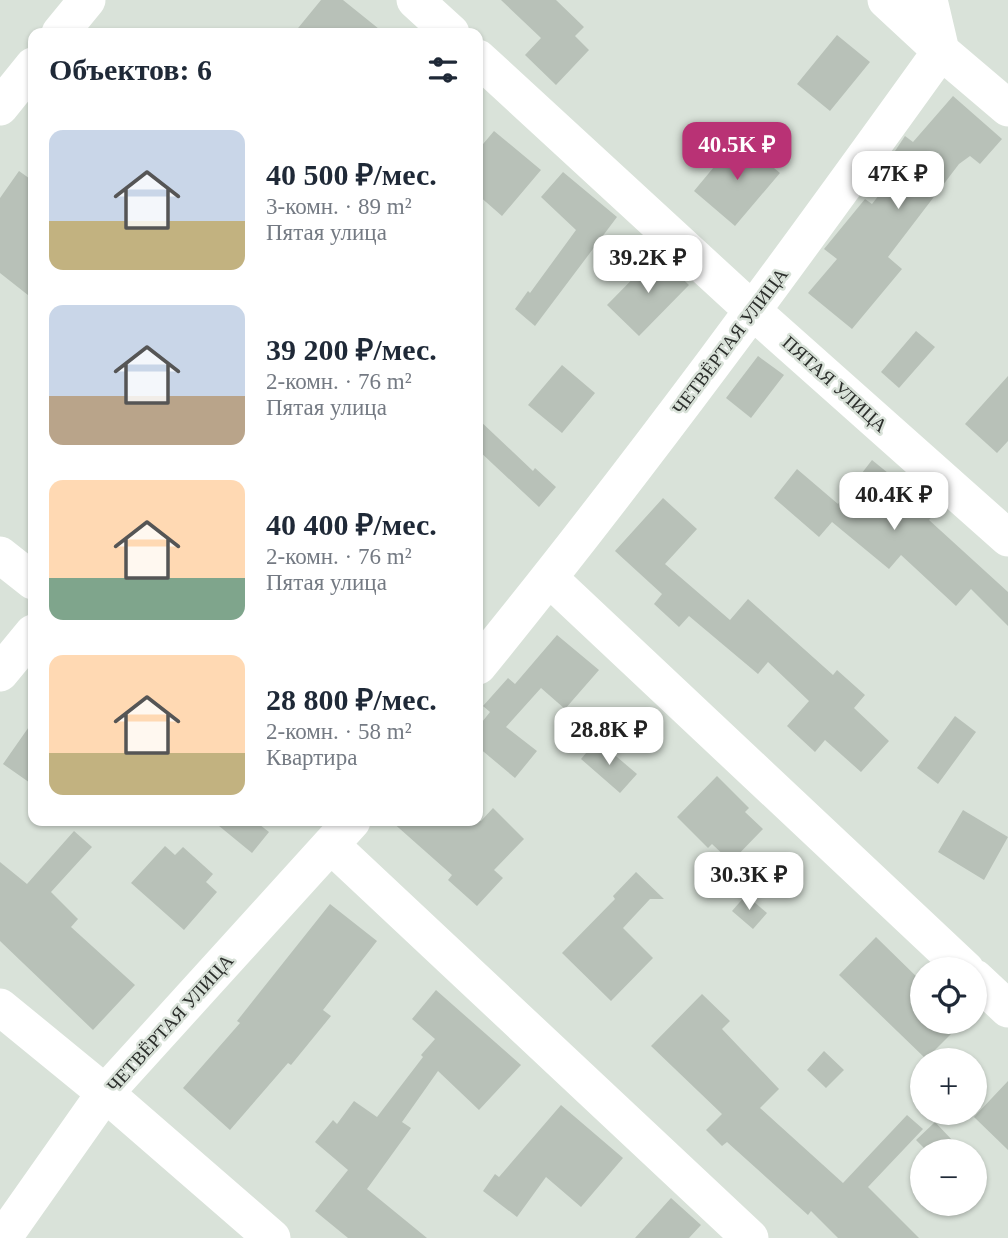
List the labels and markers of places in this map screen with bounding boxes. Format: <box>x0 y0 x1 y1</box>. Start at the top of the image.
pin: 40.5K ₽ <box>672 122 802 182</box>
pin: 47K ₽ <box>849 152 947 211</box>
pin: 39.2K ₽ <box>583 236 713 295</box>
pin: 40.4K ₽ <box>829 472 959 532</box>
pin: 28.8K ₽ <box>544 708 674 767</box>
pin: 30.3K ₽ <box>684 852 814 912</box>

